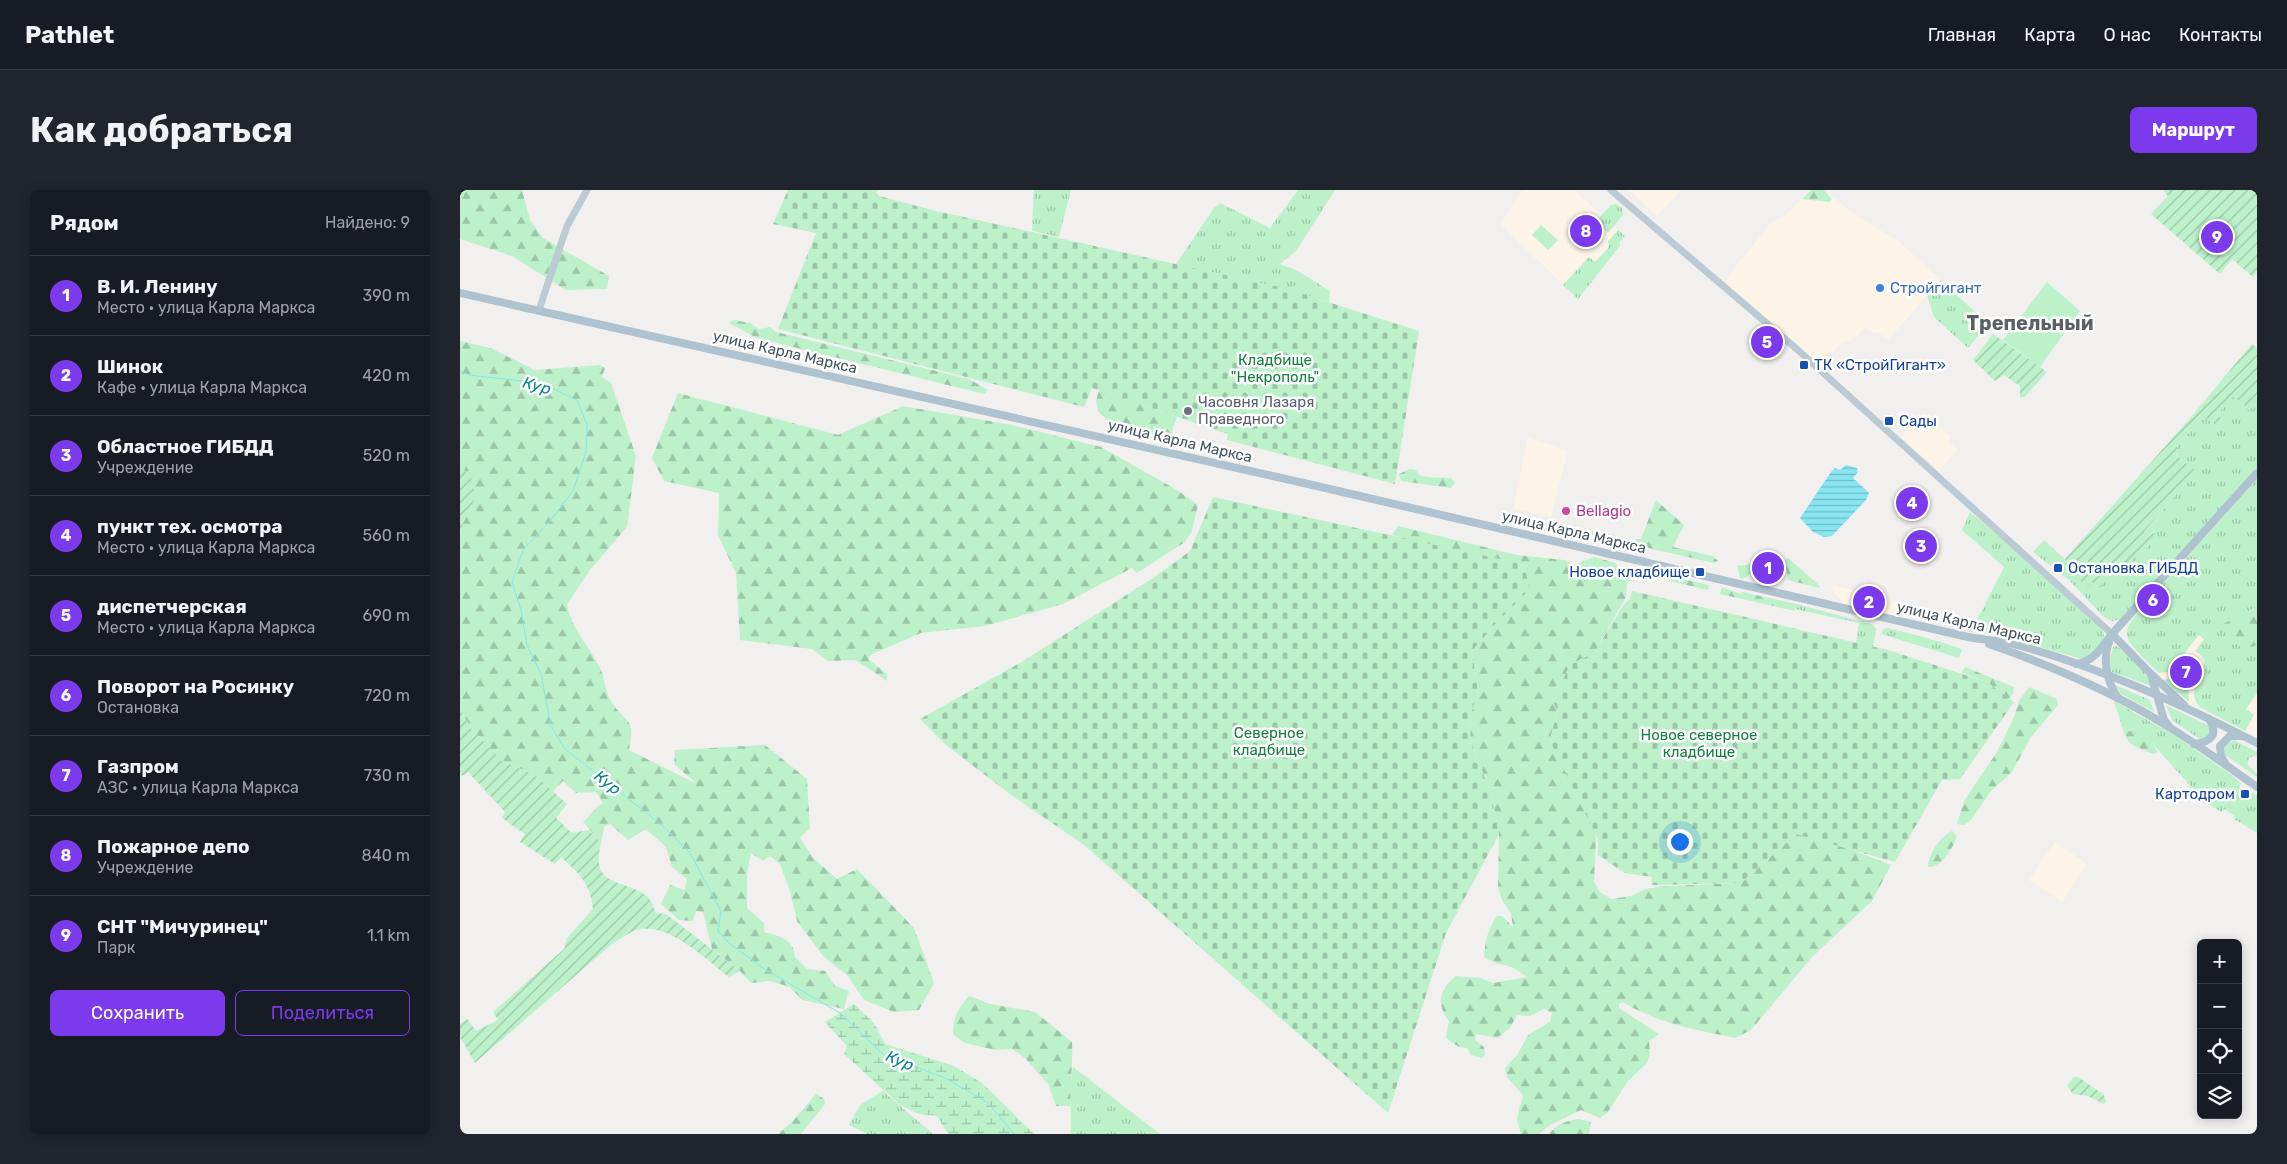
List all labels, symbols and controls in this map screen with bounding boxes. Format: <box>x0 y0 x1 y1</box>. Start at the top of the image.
text: Pathlet <box>25 21 114 49</box>
text: Главная <box>1928 24 1996 46</box>
text: Карта <box>2024 24 2076 46</box>
text: О нас <box>2104 24 2151 46</box>
text: Контакты <box>2179 24 2262 46</box>
button: Маршрут <box>2130 107 2257 153</box>
text: Как добраться <box>30 109 293 151</box>
text: Рядом <box>50 210 119 235</box>
pin: 8 <box>1570 212 1602 250</box>
text: Найдено: 9 <box>325 213 410 232</box>
pin: 9 <box>2201 218 2233 256</box>
text: В. И. Ленину <box>97 275 217 298</box>
place label: Стройгигант <box>1890 279 1982 297</box>
marker: Стройгигант <box>1874 282 1886 294</box>
text: 1 <box>62 286 70 305</box>
text: 390 m <box>363 286 410 305</box>
text: Место · улица Карла Маркса <box>97 298 315 317</box>
district label: Трепельный <box>1966 311 2094 335</box>
pin: 5 <box>1751 323 1783 361</box>
street label: улица Карла Маркса <box>711 327 859 377</box>
park label: Кладбище "Некрополь" <box>1231 351 1319 386</box>
text: Шинок <box>97 355 163 378</box>
place label: ТК «СтройГигант» <box>1814 356 1946 374</box>
marker: ТК «СтройГигант» <box>1798 359 1810 371</box>
text: 2 <box>61 366 71 385</box>
text: 420 m <box>362 366 410 385</box>
water label: Кур <box>521 372 553 399</box>
text: Кафе · улица Карла Маркса <box>97 378 307 397</box>
place label: Часовня Лазаря Праведного <box>1198 393 1314 428</box>
marker: Часовня Лазаря Праведного <box>1182 405 1194 417</box>
place label: Сады <box>1899 412 1937 430</box>
marker: Сады <box>1883 415 1895 427</box>
street label: улица Карла Маркса <box>1106 416 1254 466</box>
text: Областное ГИБДД <box>97 435 274 458</box>
text: 3 <box>61 446 71 465</box>
text: 520 m <box>363 446 410 465</box>
text: Учреждение <box>97 458 194 477</box>
pin: 4 <box>1896 484 1928 522</box>
place label: Bellagio <box>1576 502 1631 520</box>
marker: Bellagio <box>1560 505 1572 517</box>
street label: улица Карла Маркса <box>1500 507 1648 557</box>
text: пункт тех. осмотра <box>97 515 282 538</box>
text: 4 <box>61 526 71 545</box>
text: 560 m <box>363 526 410 545</box>
pin: 3 <box>1905 527 1937 565</box>
text: Место · улица Карла Маркса <box>97 538 315 557</box>
pin: 1 <box>1752 549 1784 587</box>
place label: Остановка ГИБДД <box>2068 559 2199 577</box>
marker: Остановка ГИБДД <box>2052 562 2064 574</box>
place label: Новое кладбище <box>1569 563 1690 581</box>
marker: Новое кладбище <box>1694 566 1706 578</box>
pin: 6 <box>2137 581 2169 619</box>
pin: 2 <box>1853 583 1885 621</box>
text: диспетчерская <box>97 595 247 618</box>
street label: улица Карла Маркса <box>1895 598 2043 648</box>
text: 5 <box>61 606 71 625</box>
text: 690 m <box>363 606 410 625</box>
text: Место · улица Карла Маркса <box>97 618 315 637</box>
pin: 7 <box>2170 653 2202 691</box>
text: Поворот на Росинку <box>97 675 294 698</box>
text: 6 <box>61 686 71 705</box>
text: 720 m <box>364 686 410 705</box>
text: Остановка <box>97 698 179 717</box>
park label: Северное кладбище <box>1233 724 1305 759</box>
park label: Новое северное кладбище <box>1640 726 1758 761</box>
text: Газпром <box>97 755 179 778</box>
text: 7 <box>61 766 71 785</box>
text: 730 m <box>364 766 410 785</box>
water label: Кур <box>591 766 625 799</box>
text: АЗС · улица Карла Маркса <box>97 778 299 797</box>
place label: Картодром <box>2155 785 2235 803</box>
marker: Картодром <box>2239 788 2251 800</box>
your location <box>1667 829 1693 855</box>
text: Пожарное депо <box>97 835 250 858</box>
text: 8 <box>61 846 71 865</box>
text: 840 m <box>362 846 410 865</box>
text: Учреждение <box>97 858 194 877</box>
text: СНТ "Мичуринец" <box>97 915 268 938</box>
text: 9 <box>61 926 71 945</box>
text: 1.1 km <box>367 926 410 945</box>
text: Парк <box>97 938 135 957</box>
map controls <box>2197 939 2242 1119</box>
button: + <box>2197 939 2242 984</box>
button: − <box>2197 984 2242 1029</box>
button: Сохранить <box>50 990 225 1036</box>
button: Поделиться <box>235 990 410 1036</box>
button: locate <box>2197 1029 2242 1074</box>
water label: Кур <box>883 1046 917 1075</box>
button: layers <box>2197 1074 2242 1119</box>

